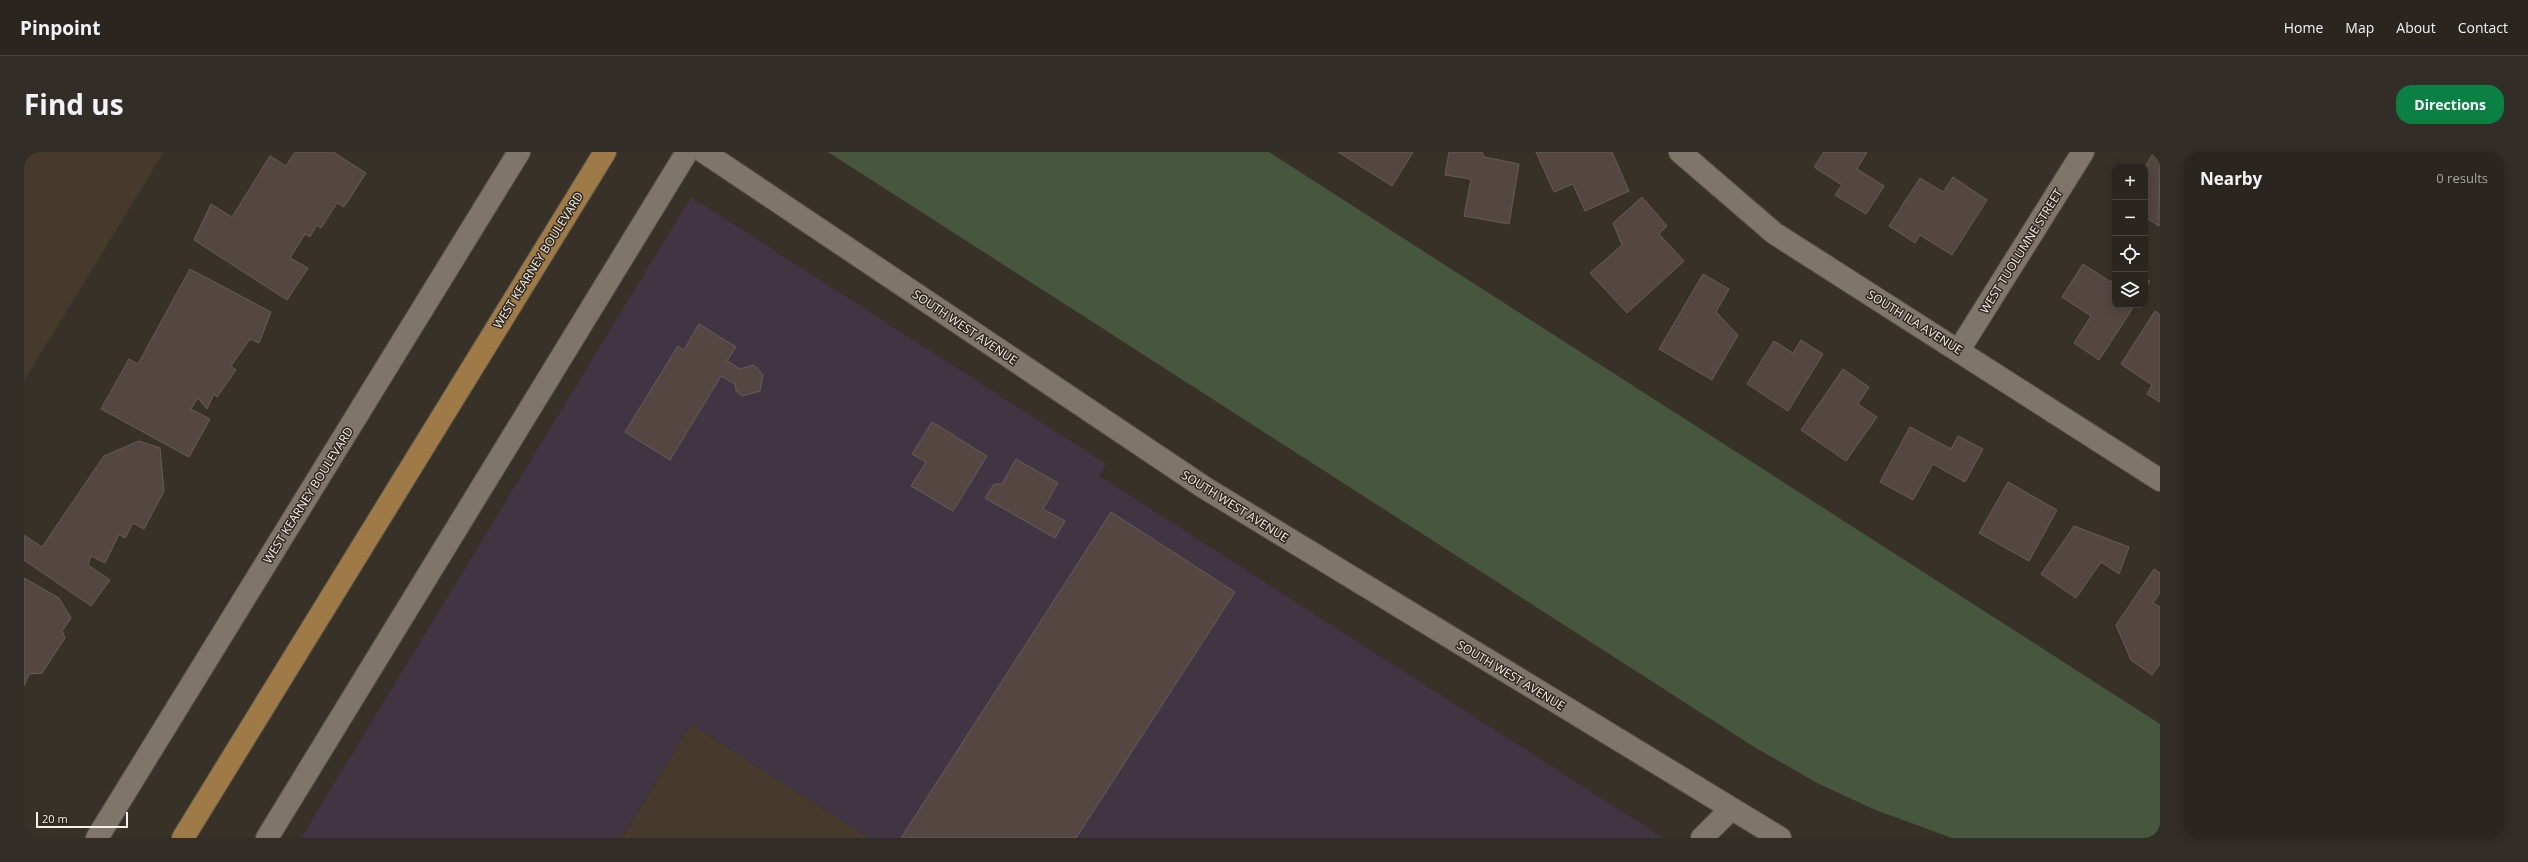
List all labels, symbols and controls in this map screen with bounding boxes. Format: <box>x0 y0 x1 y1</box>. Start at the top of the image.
text: Pinpoint <box>20 15 101 41</box>
text: Home <box>2284 18 2323 37</box>
text: Map <box>2345 18 2374 37</box>
text: About <box>2396 18 2436 37</box>
text: Contact <box>2458 18 2508 37</box>
text: Find us <box>24 85 124 123</box>
button: Directions <box>2396 85 2504 124</box>
map controls <box>2112 164 2148 308</box>
button: + <box>2112 164 2148 200</box>
text: Nearby <box>2200 167 2262 190</box>
text: 0 results <box>2436 169 2488 187</box>
street label: WEST TUOLUMNE STREET <box>1976 185 2067 317</box>
street label: WEST KEARNEY BOULEVARD <box>489 188 587 332</box>
button: − <box>2112 200 2148 236</box>
button: locate <box>2112 236 2148 272</box>
button: layers <box>2112 272 2148 308</box>
street label: SOUTH WEST AVENUE <box>909 286 1021 368</box>
street label: SOUTH ILA AVENUE <box>1864 286 1966 358</box>
street label: WEST KEARNEY BOULEVARD <box>259 423 357 567</box>
street label: SOUTH WEST AVENUE <box>1178 466 1292 546</box>
street label: SOUTH WEST AVENUE <box>1454 636 1568 714</box>
scale bar <box>36 810 128 829</box>
text: 20 m <box>42 811 68 826</box>

